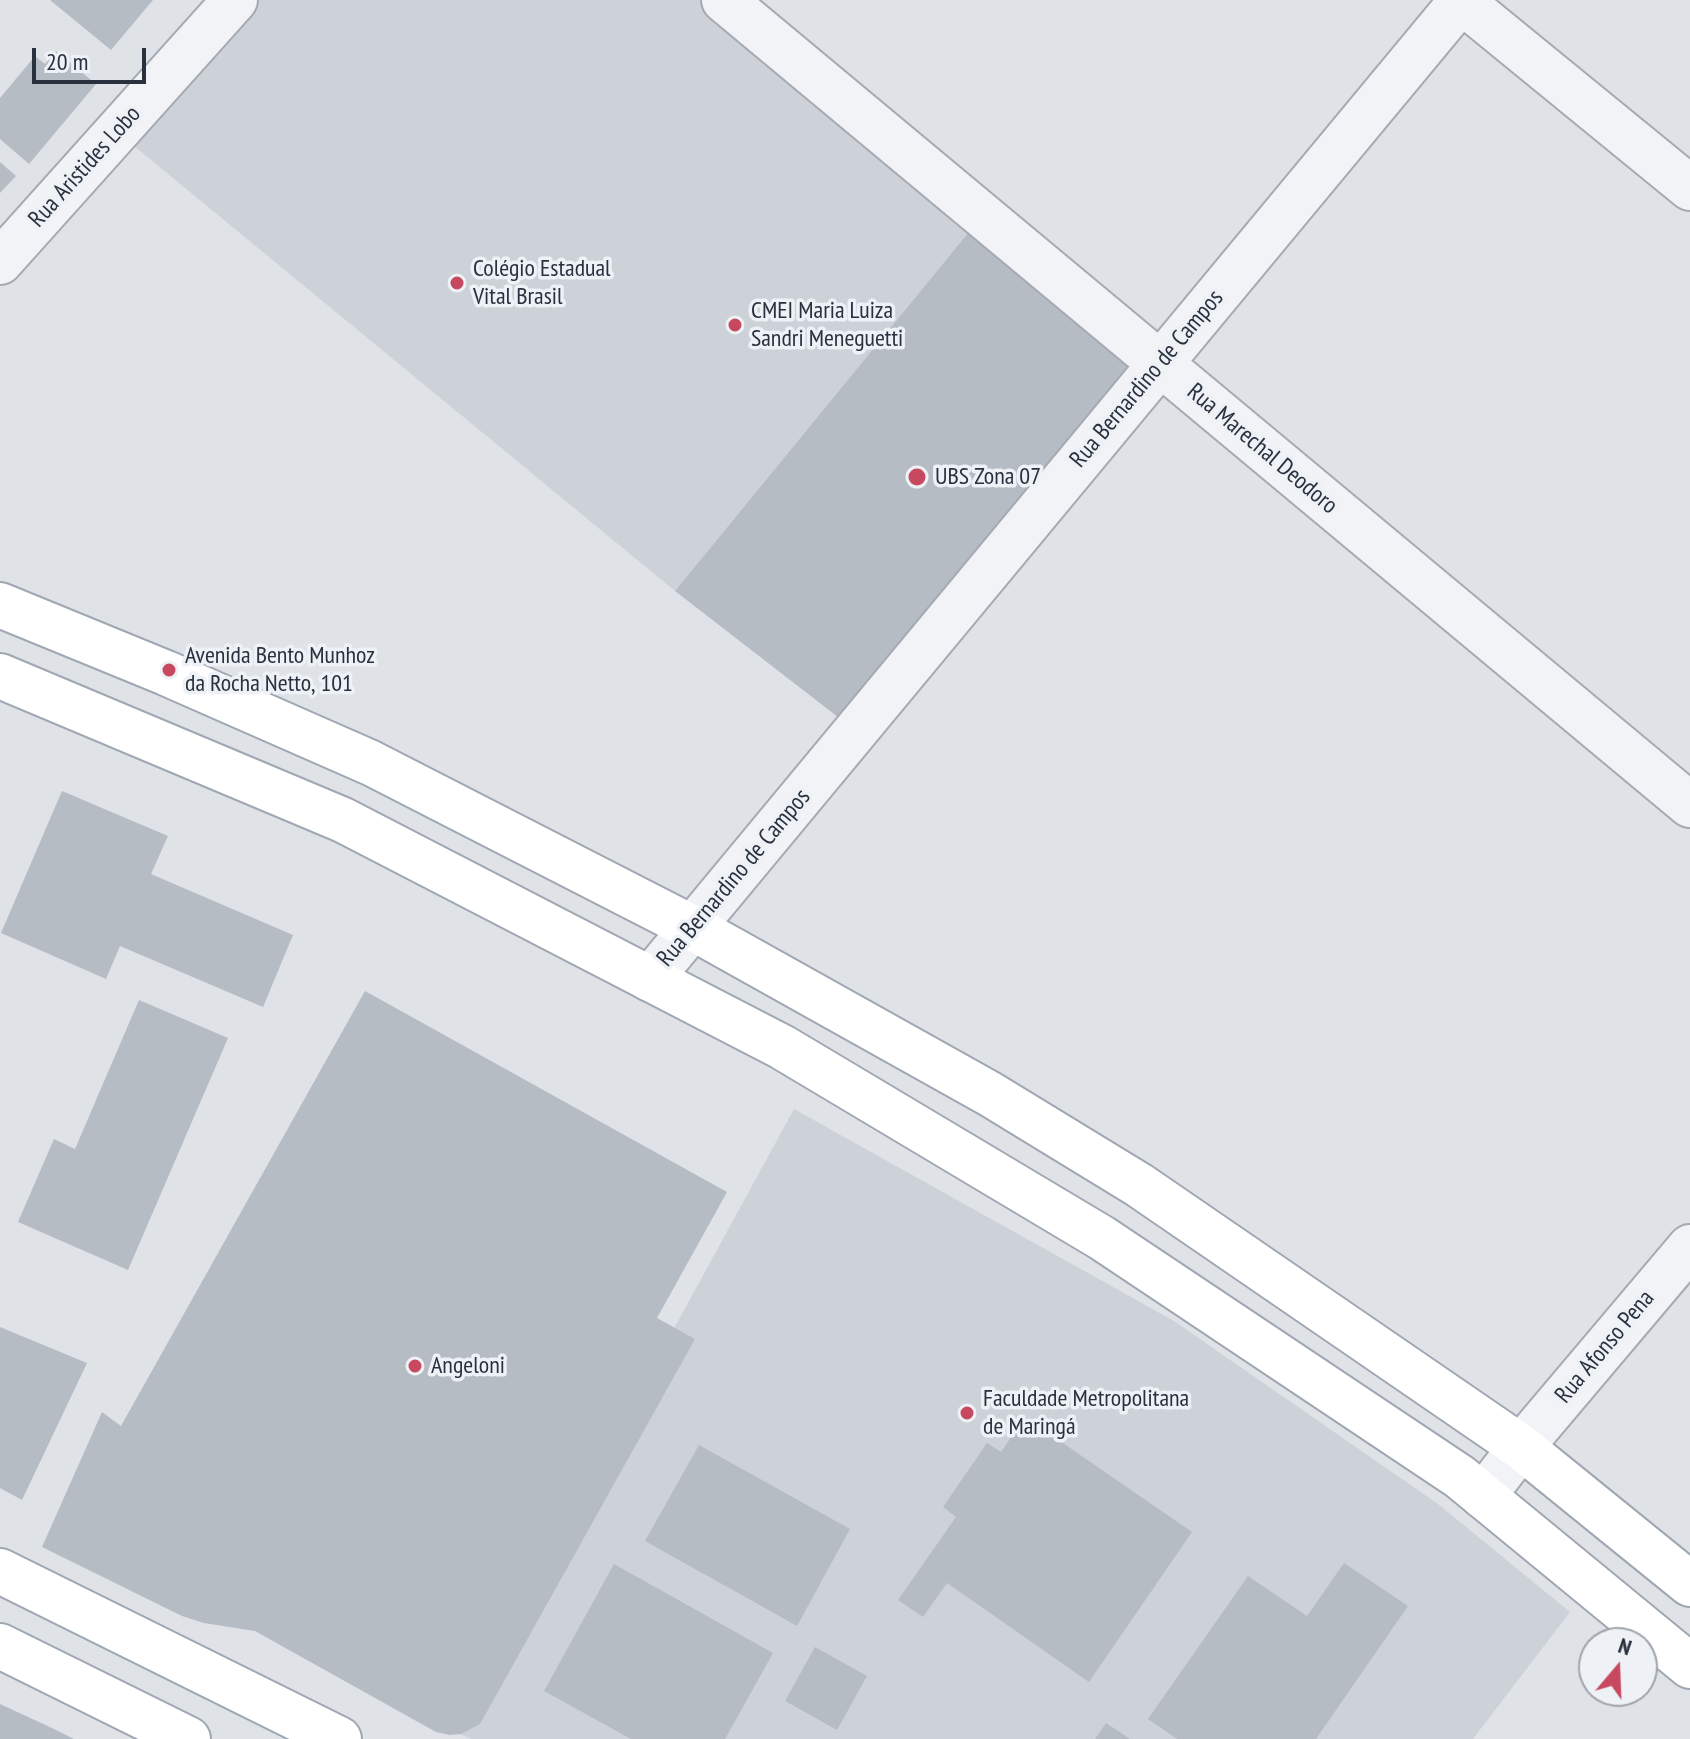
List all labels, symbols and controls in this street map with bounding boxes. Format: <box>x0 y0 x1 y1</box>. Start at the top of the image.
scale bar <box>36 32 150 82</box>
text: 20 m <box>46 46 88 77</box>
street label: Rua Aristides Lobo <box>23 100 147 234</box>
place label: Colégio Estadual Vital Brasil <box>473 255 611 311</box>
marker: Colégio Estadual Vital Brasil <box>448 274 466 292</box>
street label: Rua Bernardino de Campos <box>1064 284 1230 474</box>
place label: CMEI Maria Luiza Sandri Meneguetti <box>751 297 903 353</box>
marker: CMEI Maria Luiza Sandri Meneguetti <box>726 316 744 334</box>
street label: Rua Marechal Deodoro <box>1181 378 1343 520</box>
place label: UBS Zona 07 <box>935 463 1041 491</box>
marker: UBS Zona 07 <box>906 466 928 488</box>
place label: Avenida Bento Munhoz da Rocha Netto, 101 <box>185 642 375 698</box>
marker: Avenida Bento Munhoz da Rocha Netto, 101 <box>160 661 178 679</box>
street label: Rua Bernardino de Campos <box>651 783 817 973</box>
street label: Rua Afonso Pena <box>1549 1285 1661 1409</box>
place label: Angeloni <box>431 1352 505 1380</box>
marker: Angeloni <box>406 1357 424 1375</box>
place label: Faculdade Metropolitana de Maringá <box>983 1385 1189 1441</box>
marker: Faculdade Metropolitana de Maringá <box>958 1404 976 1422</box>
north arrow <box>1578 1627 1658 1707</box>
text: N <box>1615 1631 1635 1661</box>

